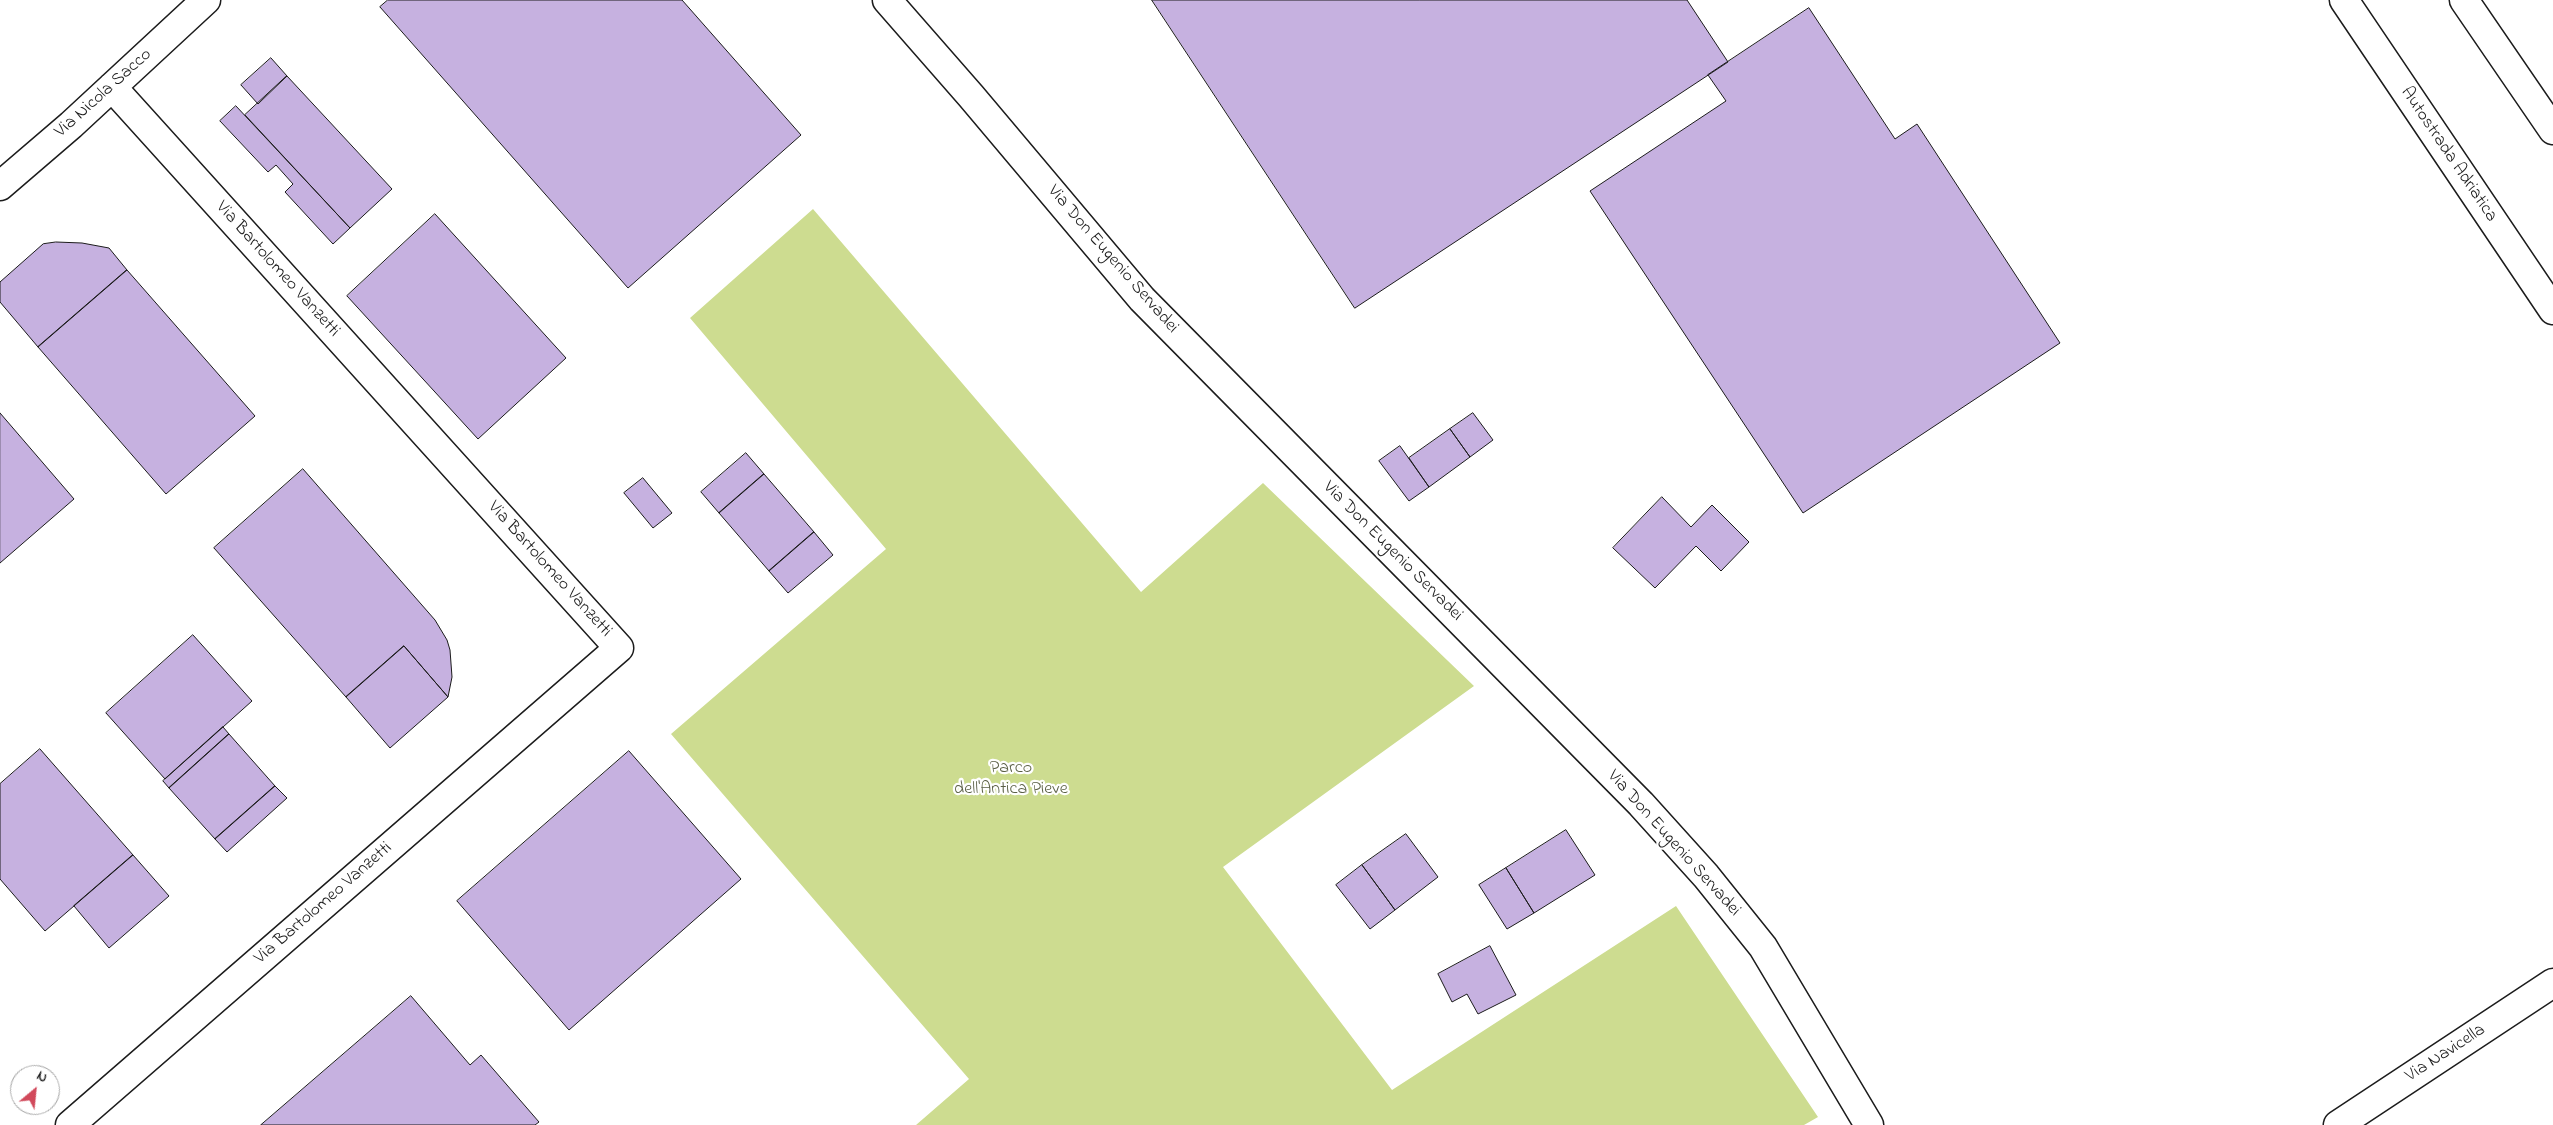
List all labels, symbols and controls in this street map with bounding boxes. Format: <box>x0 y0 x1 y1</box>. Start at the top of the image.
street label: Via Nicola Sacco <box>51 45 157 143</box>
street label: Autostrada Adriatica <box>2395 83 2501 227</box>
street label: Via Don Eugenio Servadei <box>1042 181 1182 339</box>
street label: Via Bartolomeo Vanzetti <box>210 198 344 342</box>
street label: Via Don Eugenio Servadei <box>1317 477 1467 627</box>
street label: Via Bartolomeo Vanzetti <box>482 498 616 642</box>
park label: Parco dell'Antica Pieve <box>954 758 1068 801</box>
street label: Via Don Eugenio Servadei <box>1602 766 1744 922</box>
street label: Via Bartolomeo Vanzetti <box>251 838 397 970</box>
street label: Via Navicella <box>2402 1020 2490 1088</box>
north arrow <box>10 1065 60 1115</box>
text: N <box>33 1066 51 1089</box>

